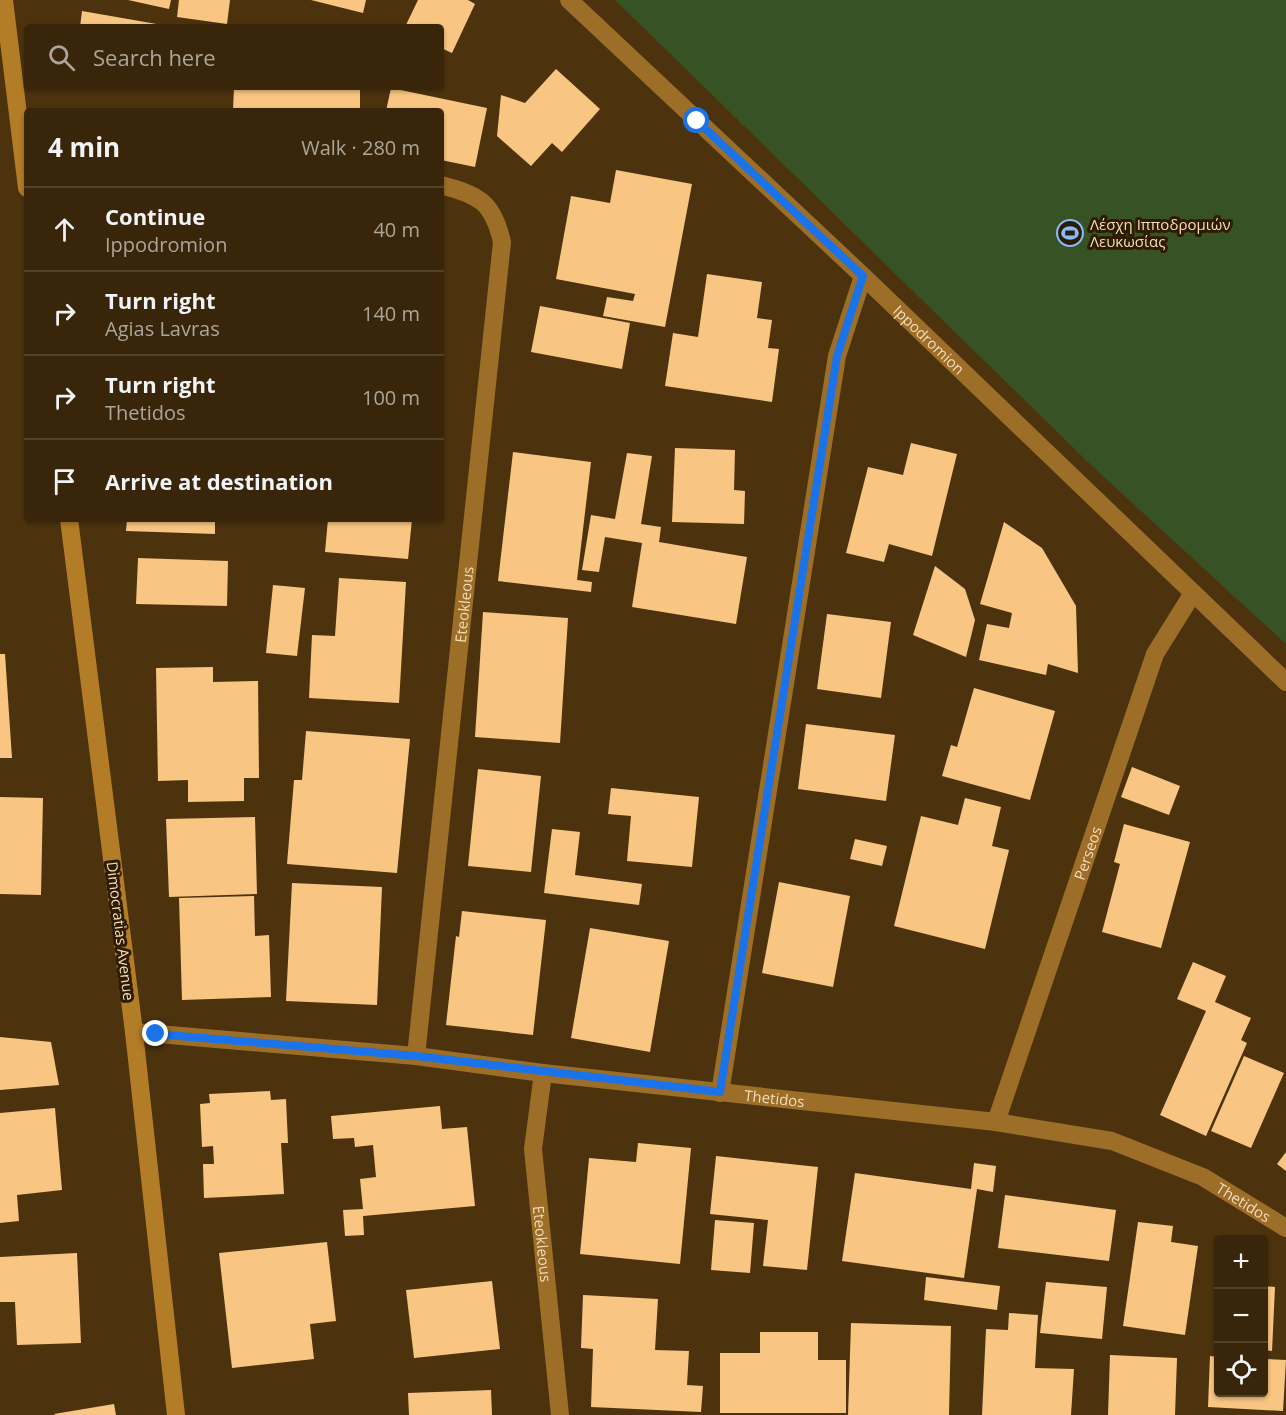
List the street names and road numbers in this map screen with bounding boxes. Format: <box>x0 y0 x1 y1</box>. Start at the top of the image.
street label: Ippodromion <box>889 301 969 379</box>
street label: Eteokleous <box>450 565 478 644</box>
street label: Perseos <box>1069 824 1106 883</box>
street label: Dimocratias Avenue <box>103 860 139 1002</box>
street label: Thetidos <box>743 1085 806 1111</box>
street label: Thetidos <box>1213 1178 1275 1226</box>
street label: Eteokleous <box>529 1205 556 1283</box>

